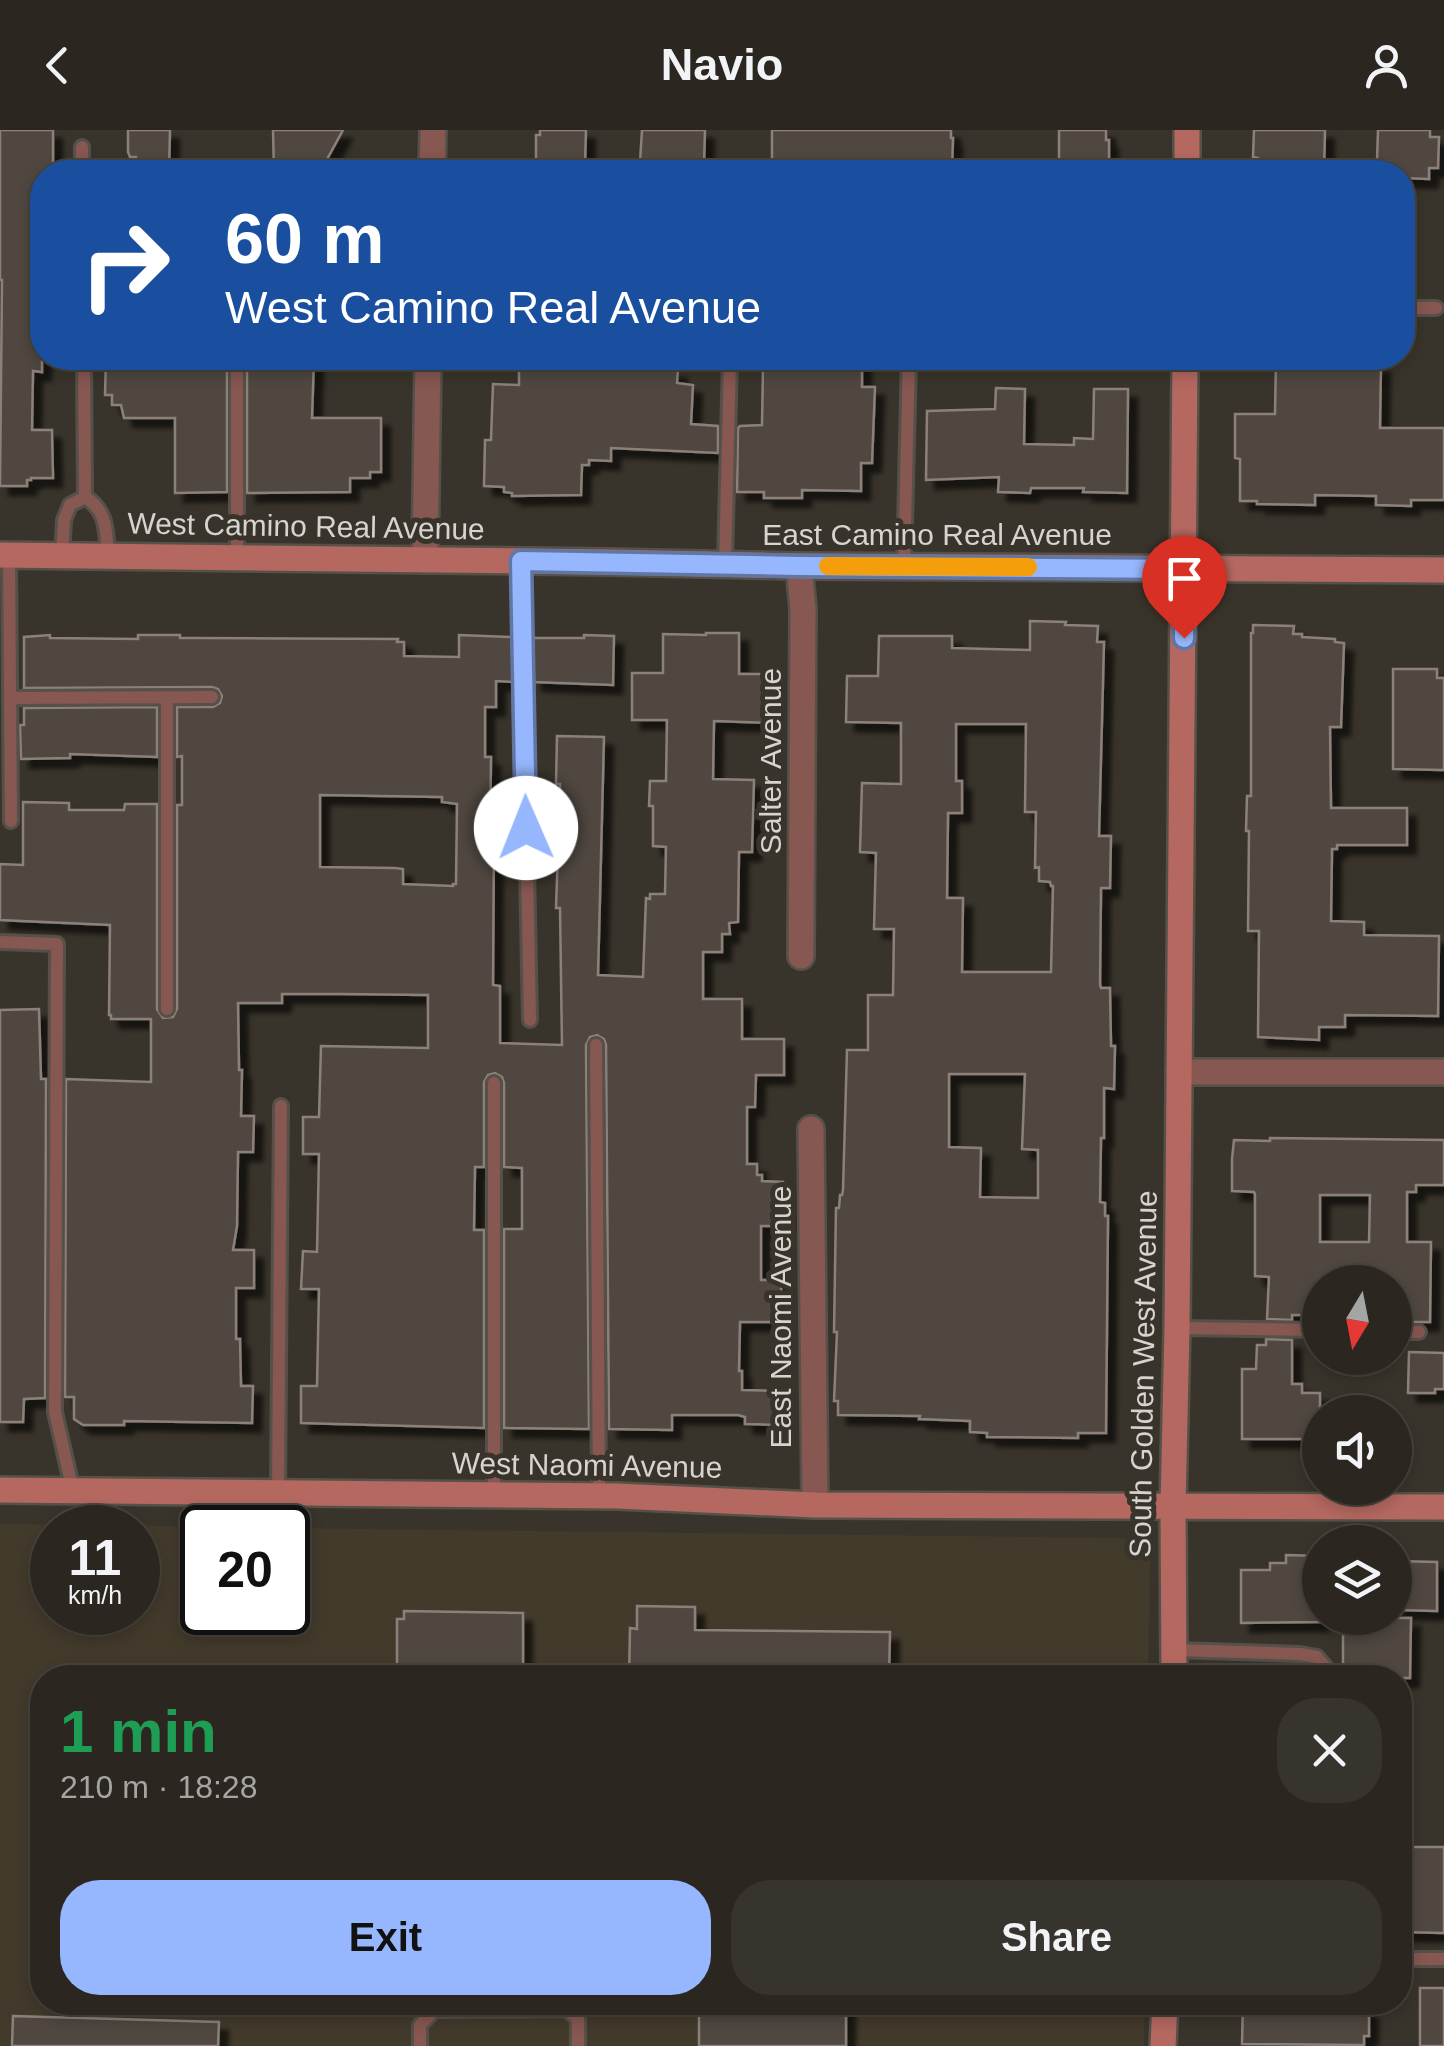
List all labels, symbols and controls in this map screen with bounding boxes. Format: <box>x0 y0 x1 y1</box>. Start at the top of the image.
icon: back <box>30 38 85 93</box>
icon: person <box>1359 38 1414 93</box>
text: Navio <box>661 39 783 90</box>
icon: right <box>60 200 190 330</box>
text: 60 m <box>225 200 385 278</box>
text: West Camino Real Avenue <box>225 282 761 333</box>
street label: West Camino Real Avenue <box>127 506 485 546</box>
street label: East Camino Real Avenue <box>762 518 1112 551</box>
pin <box>1142 536 1227 639</box>
icon: arrive <box>1157 551 1212 606</box>
street label: Salter Avenue <box>754 668 787 854</box>
position arrow <box>474 776 578 880</box>
street label: East Naomi Avenue <box>764 1186 797 1448</box>
street label: South Golden West Avenue <box>1123 1190 1163 1558</box>
north arrow <box>1302 1265 1412 1375</box>
map controls <box>1302 1265 1412 1635</box>
button: sound <box>1302 1395 1412 1505</box>
street label: West Naomi Avenue <box>451 1446 723 1484</box>
speed limit sign: 20 <box>180 1505 310 1635</box>
button: layers <box>1302 1525 1412 1635</box>
text: 11 <box>69 1530 121 1586</box>
text: km/h <box>68 1581 122 1609</box>
text: 1 min <box>60 1698 217 1765</box>
button: close <box>1277 1698 1382 1803</box>
text: 210 m · 18:28 <box>60 1769 257 1805</box>
button: Exit <box>60 1880 711 1995</box>
button: Share <box>731 1880 1382 1995</box>

